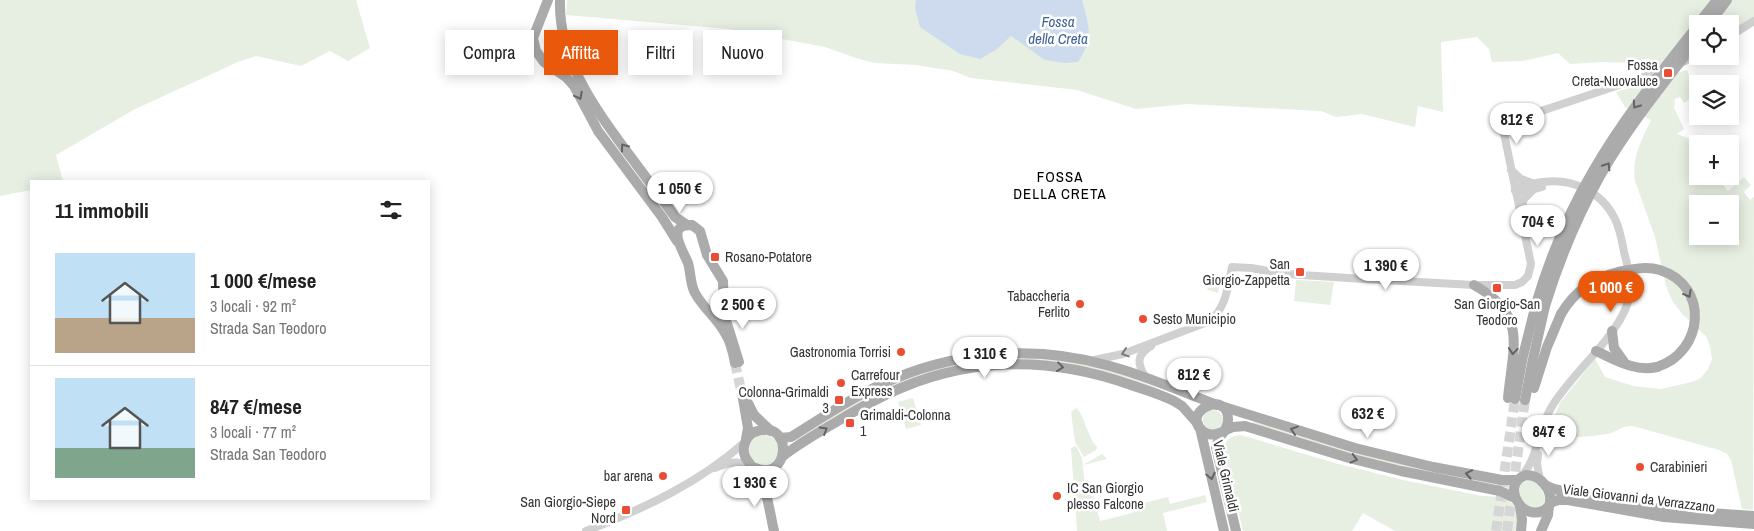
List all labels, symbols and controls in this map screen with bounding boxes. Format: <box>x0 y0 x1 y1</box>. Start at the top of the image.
water label: Fossa della Creta <box>1028 11 1088 49</box>
map controls <box>1689 15 1739 245</box>
button: locate <box>1689 15 1739 65</box>
chip: Compra <box>445 30 534 75</box>
chip: Affitta <box>544 30 618 75</box>
chip: Filtri <box>628 30 693 75</box>
chip: Nuovo <box>703 30 782 75</box>
place label: Fossa Creta-Nuovaluce <box>1572 56 1659 90</box>
marker: Fossa Creta-Nuovaluce <box>1662 67 1674 79</box>
button: layers <box>1689 75 1739 125</box>
one-way arrow <box>573 91 583 100</box>
one-way arrow <box>1633 99 1642 109</box>
pin: 812 € <box>1482 102 1552 145</box>
text: 812 € <box>1501 108 1533 130</box>
button: + <box>1689 135 1739 185</box>
one-way arrow <box>621 143 630 153</box>
one-way arrow <box>1600 162 1610 171</box>
district label: FOSSA DELLA CRETA <box>1013 166 1107 204</box>
pin: 1 050 € <box>634 172 726 214</box>
text: 1 050 € <box>658 177 702 199</box>
button: − <box>1689 195 1739 245</box>
text: 11 immobili <box>55 196 149 225</box>
icon: filters <box>377 196 405 224</box>
pin: 704 € <box>1503 204 1573 247</box>
text: 704 € <box>1522 210 1554 232</box>
place label: Rosano-Potatore <box>725 248 812 266</box>
pin: 1 390 € <box>1340 248 1432 291</box>
marker: Rosano-Potatore <box>709 251 721 263</box>
text: 1 390 € <box>1364 254 1408 276</box>
place label: San Giorgio-Zappetta <box>1203 255 1291 289</box>
text: 1 000 €/mese <box>210 266 316 295</box>
marker: San Giorgio-Zappetta <box>1294 266 1306 278</box>
pin: 1 000 € <box>1565 270 1657 313</box>
icon: home <box>95 273 155 333</box>
text: 1 000 € <box>1589 276 1633 298</box>
marker: San Giorgio-San Teodoro <box>1491 282 1503 294</box>
place label: Tabaccheria Ferlito <box>1007 287 1071 321</box>
pin: 2 500 € <box>697 288 789 330</box>
one-way arrow <box>1682 289 1692 298</box>
text: 2 500 € <box>721 293 765 315</box>
text: 3 locali · 92 m² <box>210 295 296 317</box>
place label: San Giorgio-San Teodoro <box>1454 295 1540 329</box>
marker: Tabaccheria Ferlito <box>1074 298 1086 310</box>
place label: Sesto Municipio <box>1153 310 1236 328</box>
marker: Sesto Municipio <box>1137 313 1149 325</box>
text: Strada San Teodoro <box>210 317 326 339</box>
pin: 1 310 € <box>939 336 1031 379</box>
text: 1 310 € <box>963 342 1007 364</box>
place label: Gastronomia Torrisi <box>790 343 891 361</box>
marker: Gastronomia Torrisi <box>895 346 907 358</box>
one-way arrow <box>1508 347 1519 355</box>
one-way arrow <box>1121 348 1129 358</box>
pin: 812 € <box>1159 358 1229 400</box>
one-way arrow <box>1057 361 1065 372</box>
text: 812 € <box>1178 363 1210 385</box>
place label: Carrefour Express <box>851 366 900 400</box>
marker: Carrefour Express <box>835 377 847 389</box>
place label: Colonna-Grimaldi 3 <box>738 383 829 417</box>
text: 847 €/mese <box>210 392 302 421</box>
marker: Colonna-Grimaldi 3 <box>833 394 845 406</box>
pin: 632 € <box>1333 396 1403 439</box>
icon: home <box>95 398 155 458</box>
text: 632 € <box>1352 402 1384 424</box>
place label: Grimaldi-Colonna 1 <box>860 406 951 440</box>
pin: 847 € <box>1514 414 1584 457</box>
marker: Grimaldi-Colonna 1 <box>844 417 856 429</box>
text: 847 € <box>1533 420 1565 442</box>
text: 3 locali · 77 m² <box>210 421 296 443</box>
one-way arrow <box>819 426 828 436</box>
one-way arrow <box>1290 426 1299 436</box>
street label: Viale Grimaldi <box>1209 438 1243 514</box>
text: Strada San Teodoro <box>210 443 326 465</box>
one-way arrow <box>1350 454 1358 464</box>
place label: Carabinieri <box>1650 458 1707 476</box>
marker: Carabinieri <box>1634 461 1646 473</box>
pin: 1 930 € <box>709 466 801 508</box>
place label: bar arena <box>604 467 654 485</box>
one-way arrow <box>1464 469 1473 479</box>
marker: bar arena <box>657 470 669 482</box>
text: 1 930 € <box>733 471 777 493</box>
one-way arrow <box>1205 471 1216 480</box>
place label: IC San Giorgio plesso Falcone <box>1067 479 1144 513</box>
street label: Viale Giovanni da Verrazzano <box>1562 480 1716 516</box>
marker: IC San Giorgio plesso Falcone <box>1051 490 1063 502</box>
place label: San Giorgio-Siepe Nord <box>520 493 616 527</box>
marker: San Giorgio-Siepe Nord <box>620 504 632 516</box>

